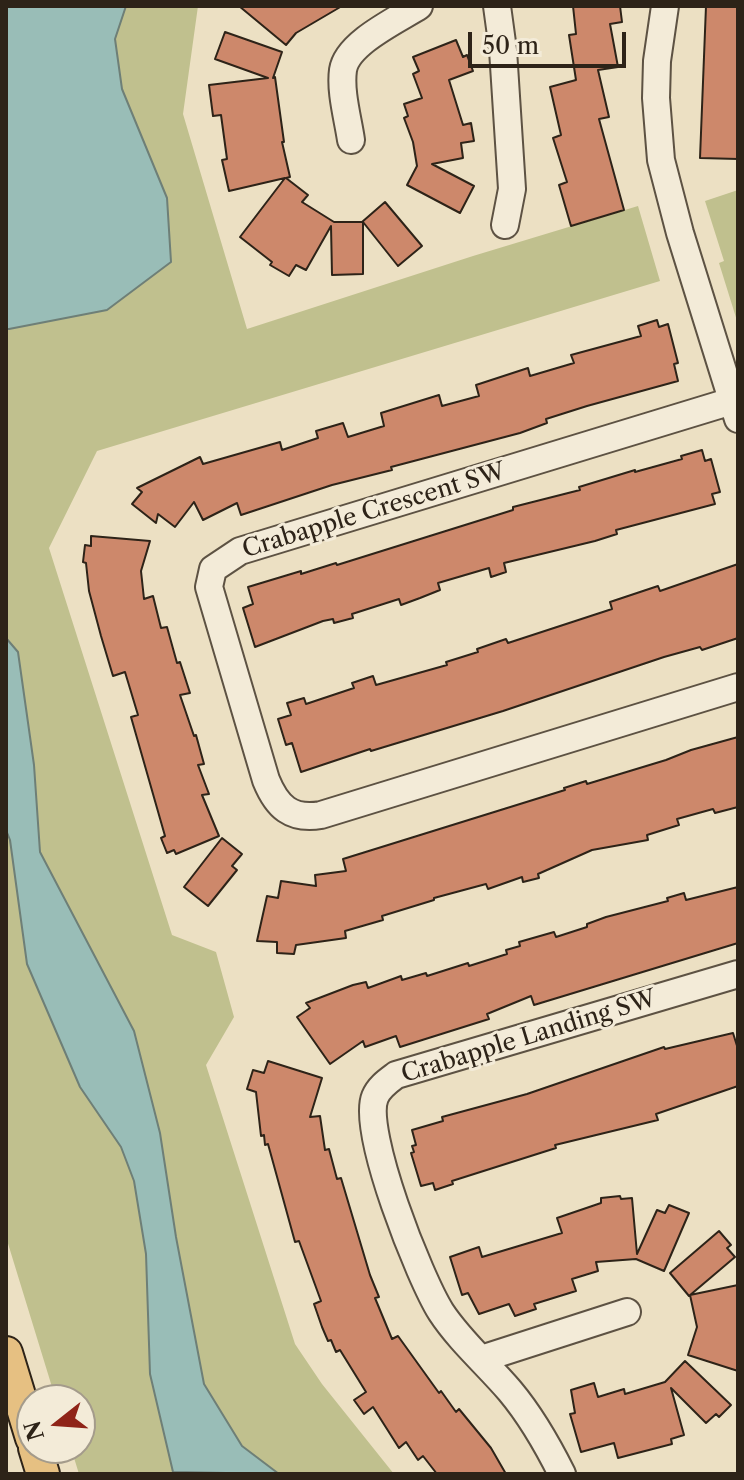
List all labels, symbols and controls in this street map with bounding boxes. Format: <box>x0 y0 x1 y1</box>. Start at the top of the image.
scale bar <box>472 16 630 66</box>
text: 50 m <box>482 31 539 60</box>
street label: Crabapple Crescent SW <box>239 457 509 565</box>
street label: Crabapple Landing SW <box>398 985 660 1089</box>
north arrow <box>16 1384 96 1464</box>
text: N <box>19 1417 50 1444</box>

